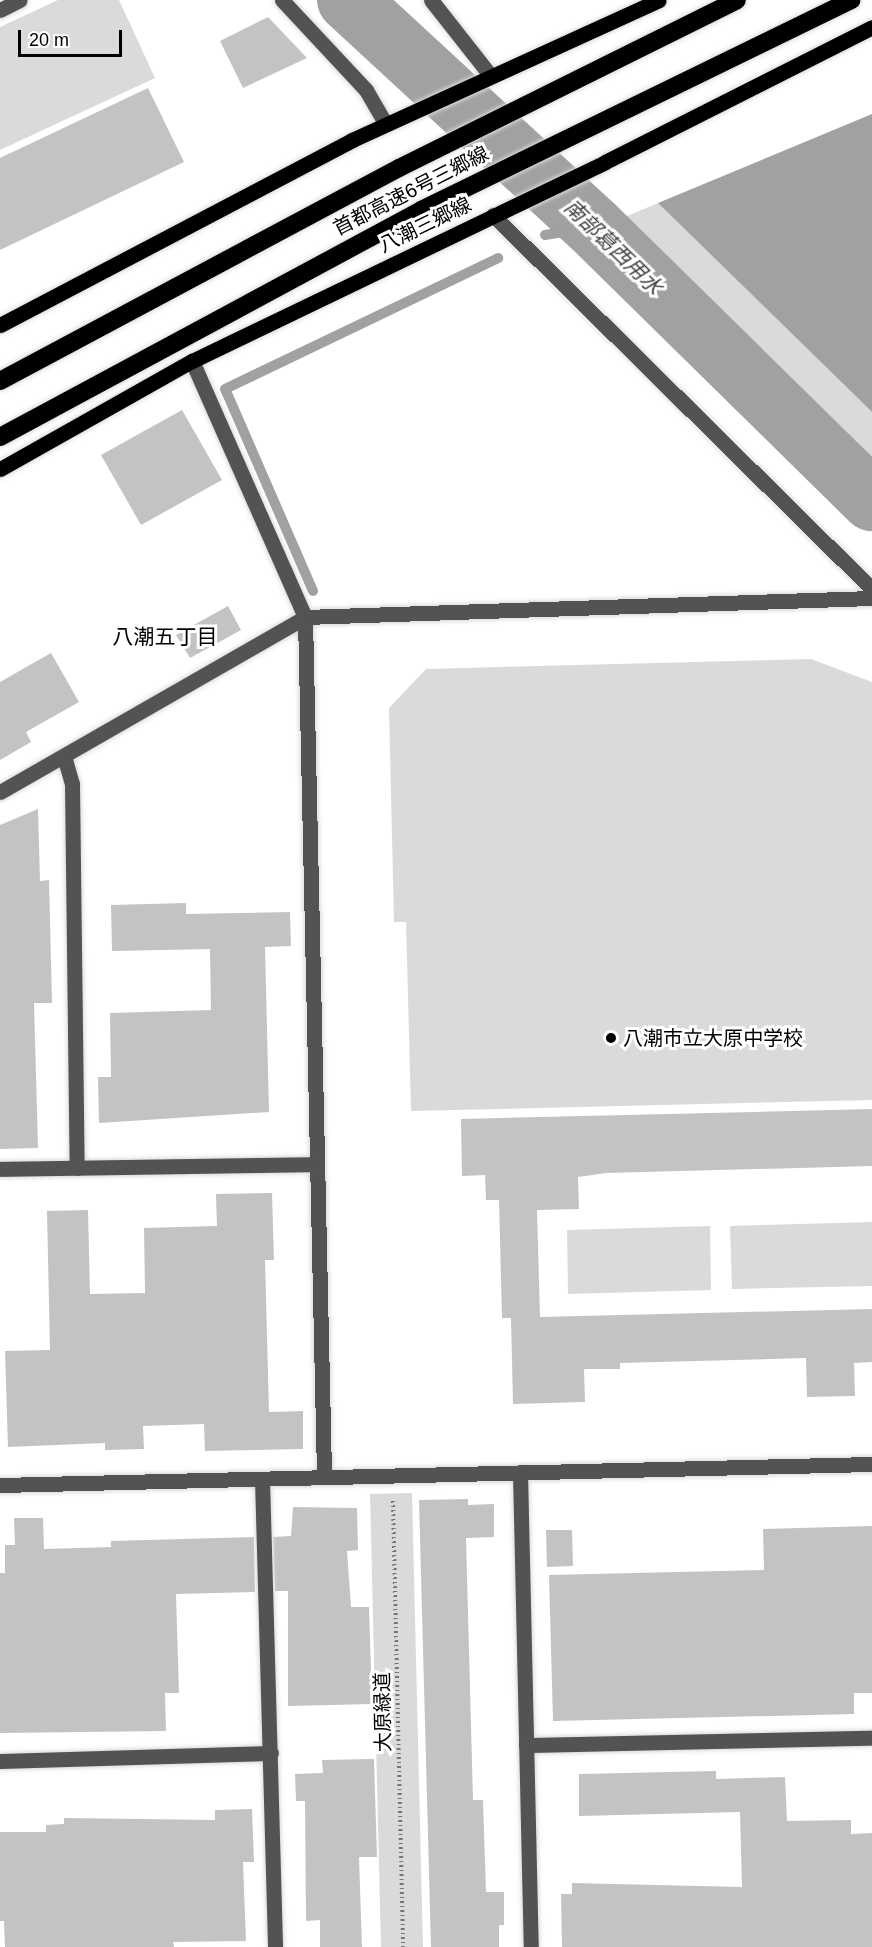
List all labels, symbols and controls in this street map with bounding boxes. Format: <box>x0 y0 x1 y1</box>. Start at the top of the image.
scale bar <box>21 18 124 56</box>
text: 20 m <box>29 30 69 50</box>
street label: 首都高速6号三郷線 <box>329 141 493 241</box>
street label: 八潮三郷線 <box>375 192 475 258</box>
water label: 南部葛西用水 <box>559 194 667 300</box>
district label: 八潮五丁目 <box>113 624 217 650</box>
place label: 八潮市立大原中学校 <box>623 1026 803 1050</box>
marker: 八潮市立大原中学校 <box>604 1031 618 1045</box>
street label: 大原緑道 <box>370 1672 396 1752</box>

